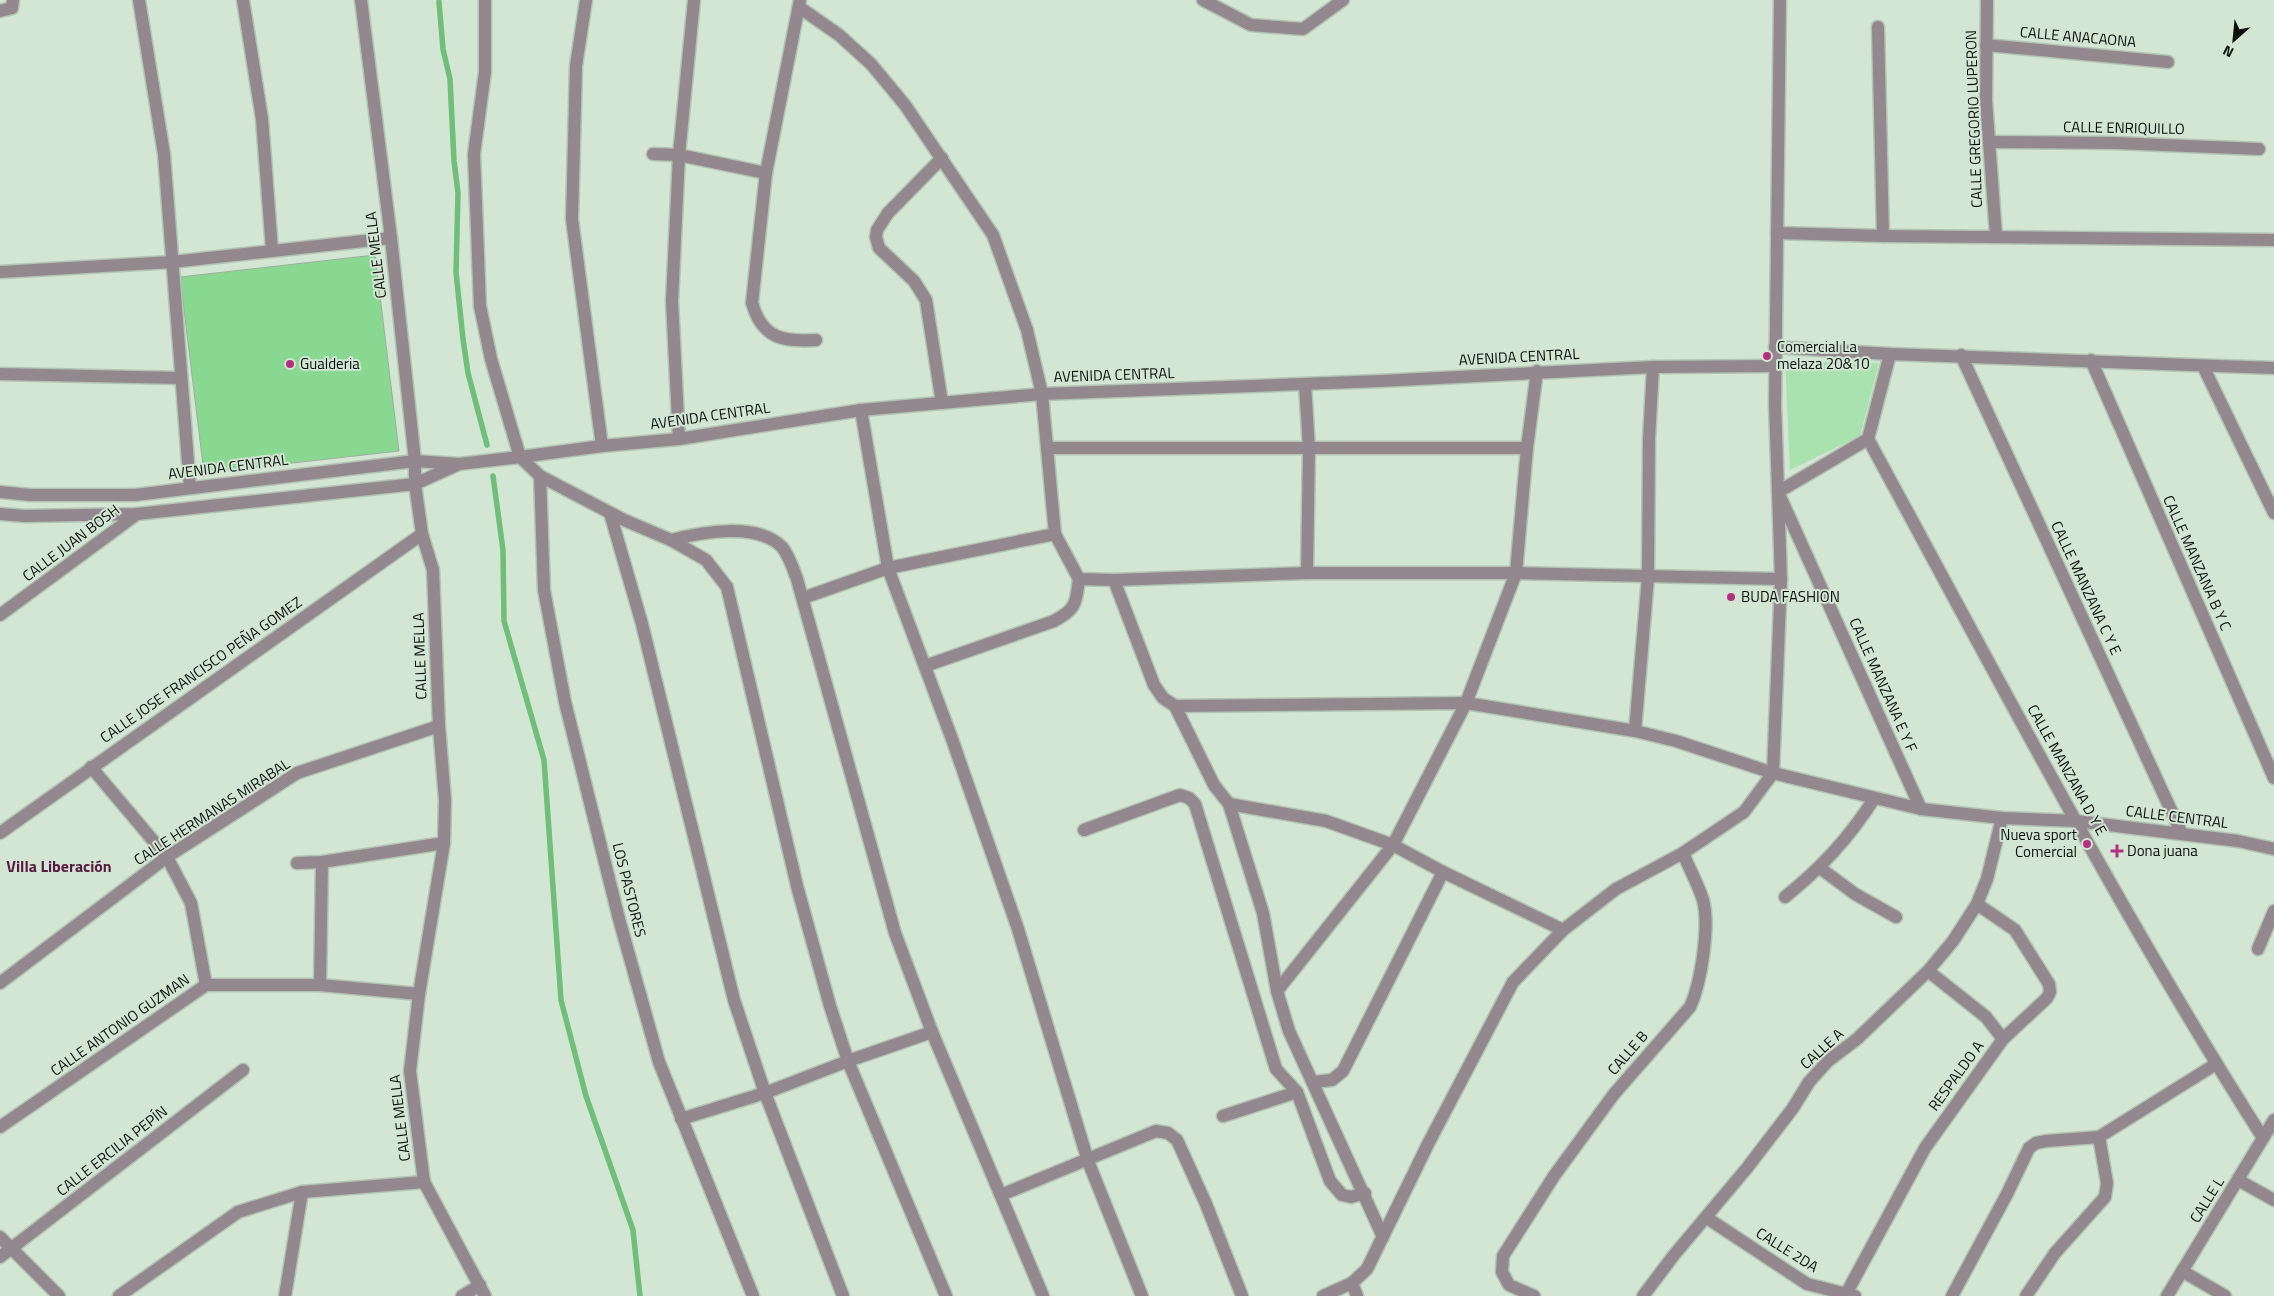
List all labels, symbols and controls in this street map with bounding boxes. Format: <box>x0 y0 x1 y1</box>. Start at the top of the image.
north arrow <box>2209 15 2259 65</box>
street label: CALLE ANACAONA <box>2019 20 2137 53</box>
street label: CALLE GREGORIO LUPERON <box>1959 30 1988 208</box>
text: N <box>2219 40 2237 64</box>
street label: CALLE ENRIQUILLO <box>2063 115 2185 140</box>
street label: CALLE MELLA <box>359 210 392 300</box>
place label: Comercial La melaza 20&10 <box>1777 335 1870 375</box>
street label: AVENIDA CENTRAL <box>1458 342 1580 371</box>
marker: Comercial La melaza 20&10 <box>1761 350 1773 362</box>
place label: Gualderia <box>300 352 360 375</box>
marker: Gualderia <box>284 358 296 370</box>
street label: AVENIDA CENTRAL <box>1053 361 1175 388</box>
street label: AVENIDA CENTRAL <box>649 396 771 435</box>
street label: AVENIDA CENTRAL <box>167 448 289 485</box>
street label: CALLE MANZANA B Y C <box>2157 491 2238 634</box>
street label: CALLE JUAN BOSH <box>17 498 124 587</box>
street label: CALLE MANZANA C Y E <box>2045 517 2128 658</box>
place label: BUDA FASHION <box>1741 585 1840 608</box>
street label: CALLE JOSE FRANCISCO PEÑA GOMEZ <box>95 591 306 748</box>
marker: BUDA FASHION <box>1725 591 1737 603</box>
street label: CALLE MELLA <box>406 612 433 700</box>
street label: CALLE MANZANA E Y F <box>1843 614 1923 756</box>
street label: CALLE MANZANA D Y E <box>2022 700 2113 840</box>
street label: CALLE HERMANAS MIRABAL <box>129 752 294 871</box>
street label: CALLE CENTRAL <box>2125 799 2229 834</box>
place label: Nueva sport Comercial <box>2000 823 2078 863</box>
marker: Nueva sport Comercial <box>2081 838 2093 850</box>
place label: Dona juana <box>2127 839 2198 862</box>
street label: LOS PASTORES <box>607 840 652 940</box>
marker: Dona juana <box>2111 845 2123 857</box>
district label: Villa Liberación <box>6 854 112 878</box>
street label: CALLE ANTONIO GUZMAN <box>45 968 194 1081</box>
street label: CALLE A <box>1795 1023 1849 1075</box>
street label: CALLE B <box>1602 1025 1653 1080</box>
street label: RESPALDO A <box>1922 1036 1989 1116</box>
street label: CALLE MELLA <box>383 1073 416 1163</box>
street label: CALLE ERCILIA PEPÍN <box>51 1100 172 1201</box>
street label: CALLE L <box>2184 1172 2230 1227</box>
street label: CALLE 2DA <box>1752 1221 1823 1278</box>

